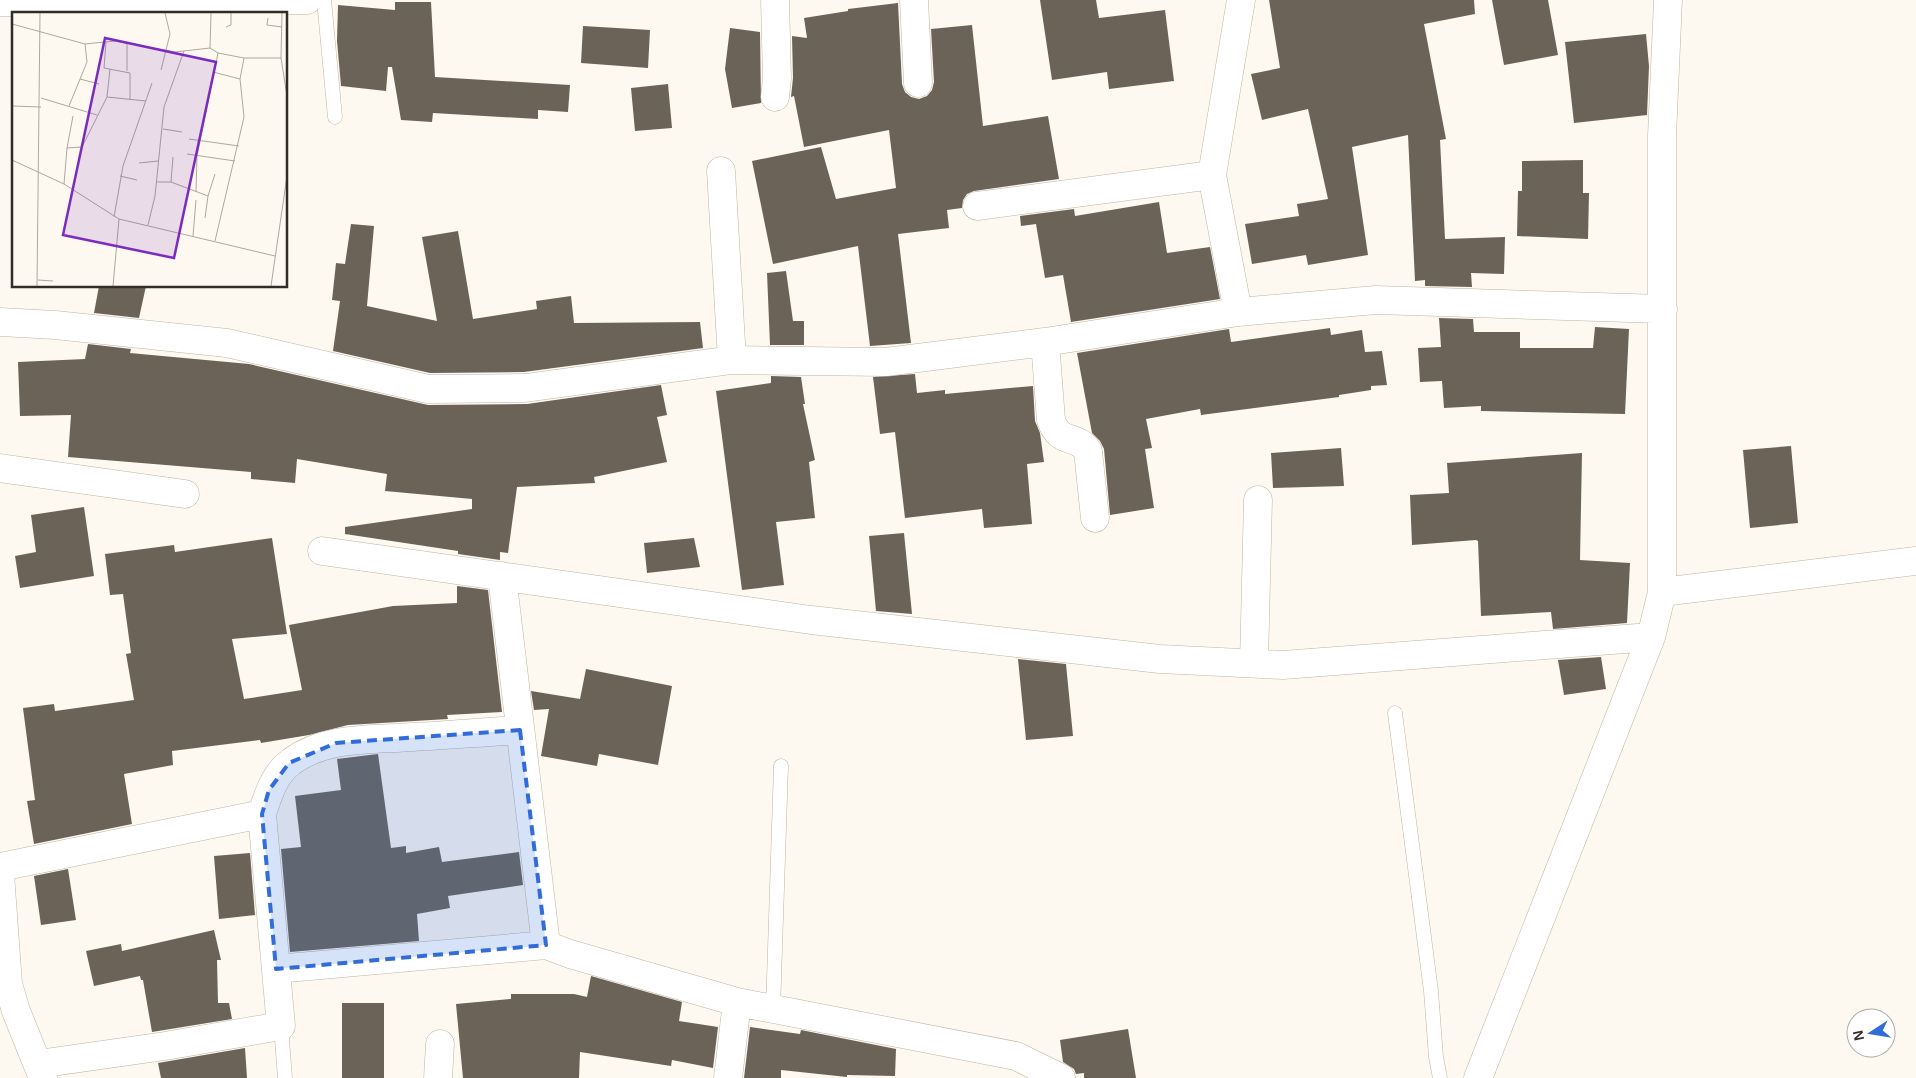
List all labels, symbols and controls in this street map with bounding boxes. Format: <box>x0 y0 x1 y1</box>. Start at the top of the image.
inset map <box>12 12 288 288</box>
north arrow <box>1846 1008 1896 1058</box>
text: N <box>1849 1029 1867 1042</box>

